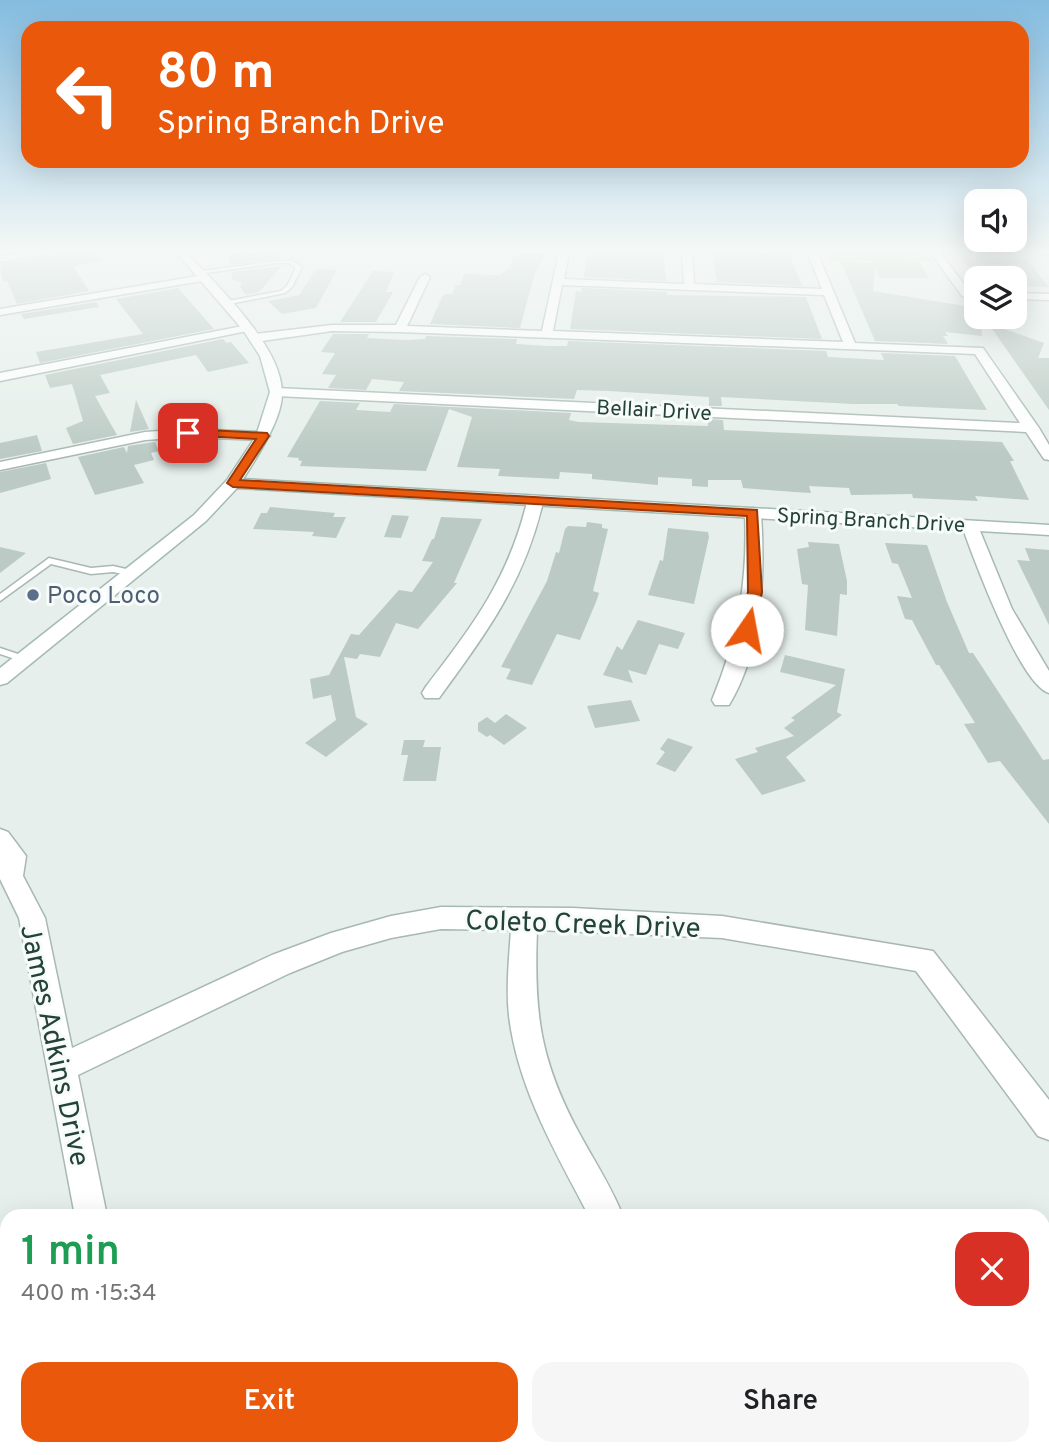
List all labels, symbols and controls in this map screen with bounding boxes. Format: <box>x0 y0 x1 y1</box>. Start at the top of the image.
text: 80 m <box>157 44 274 106</box>
icon: left <box>42 49 133 140</box>
text: Spring Branch Drive <box>157 105 444 145</box>
map controls <box>964 189 1027 329</box>
button: sound <box>964 189 1027 252</box>
button: layers <box>964 266 1027 329</box>
street label: Bellair Drive <box>596 395 712 428</box>
pin <box>158 403 218 463</box>
icon: arrive <box>169 414 207 452</box>
street label: Spring Branch Drive <box>776 503 966 540</box>
place label: Poco Loco <box>47 582 160 612</box>
marker: Poco Loco <box>25 587 41 603</box>
position arrow <box>710 593 784 667</box>
street label: Coleto Creek Drive <box>465 904 701 948</box>
street label: James Adkins Drive <box>10 921 96 1170</box>
text: 1 min <box>21 1227 120 1280</box>
button: close <box>955 1232 1029 1306</box>
text: 400 m · 15:34 <box>21 1280 157 1309</box>
button: Exit <box>21 1362 518 1442</box>
button: Share <box>532 1362 1029 1442</box>

